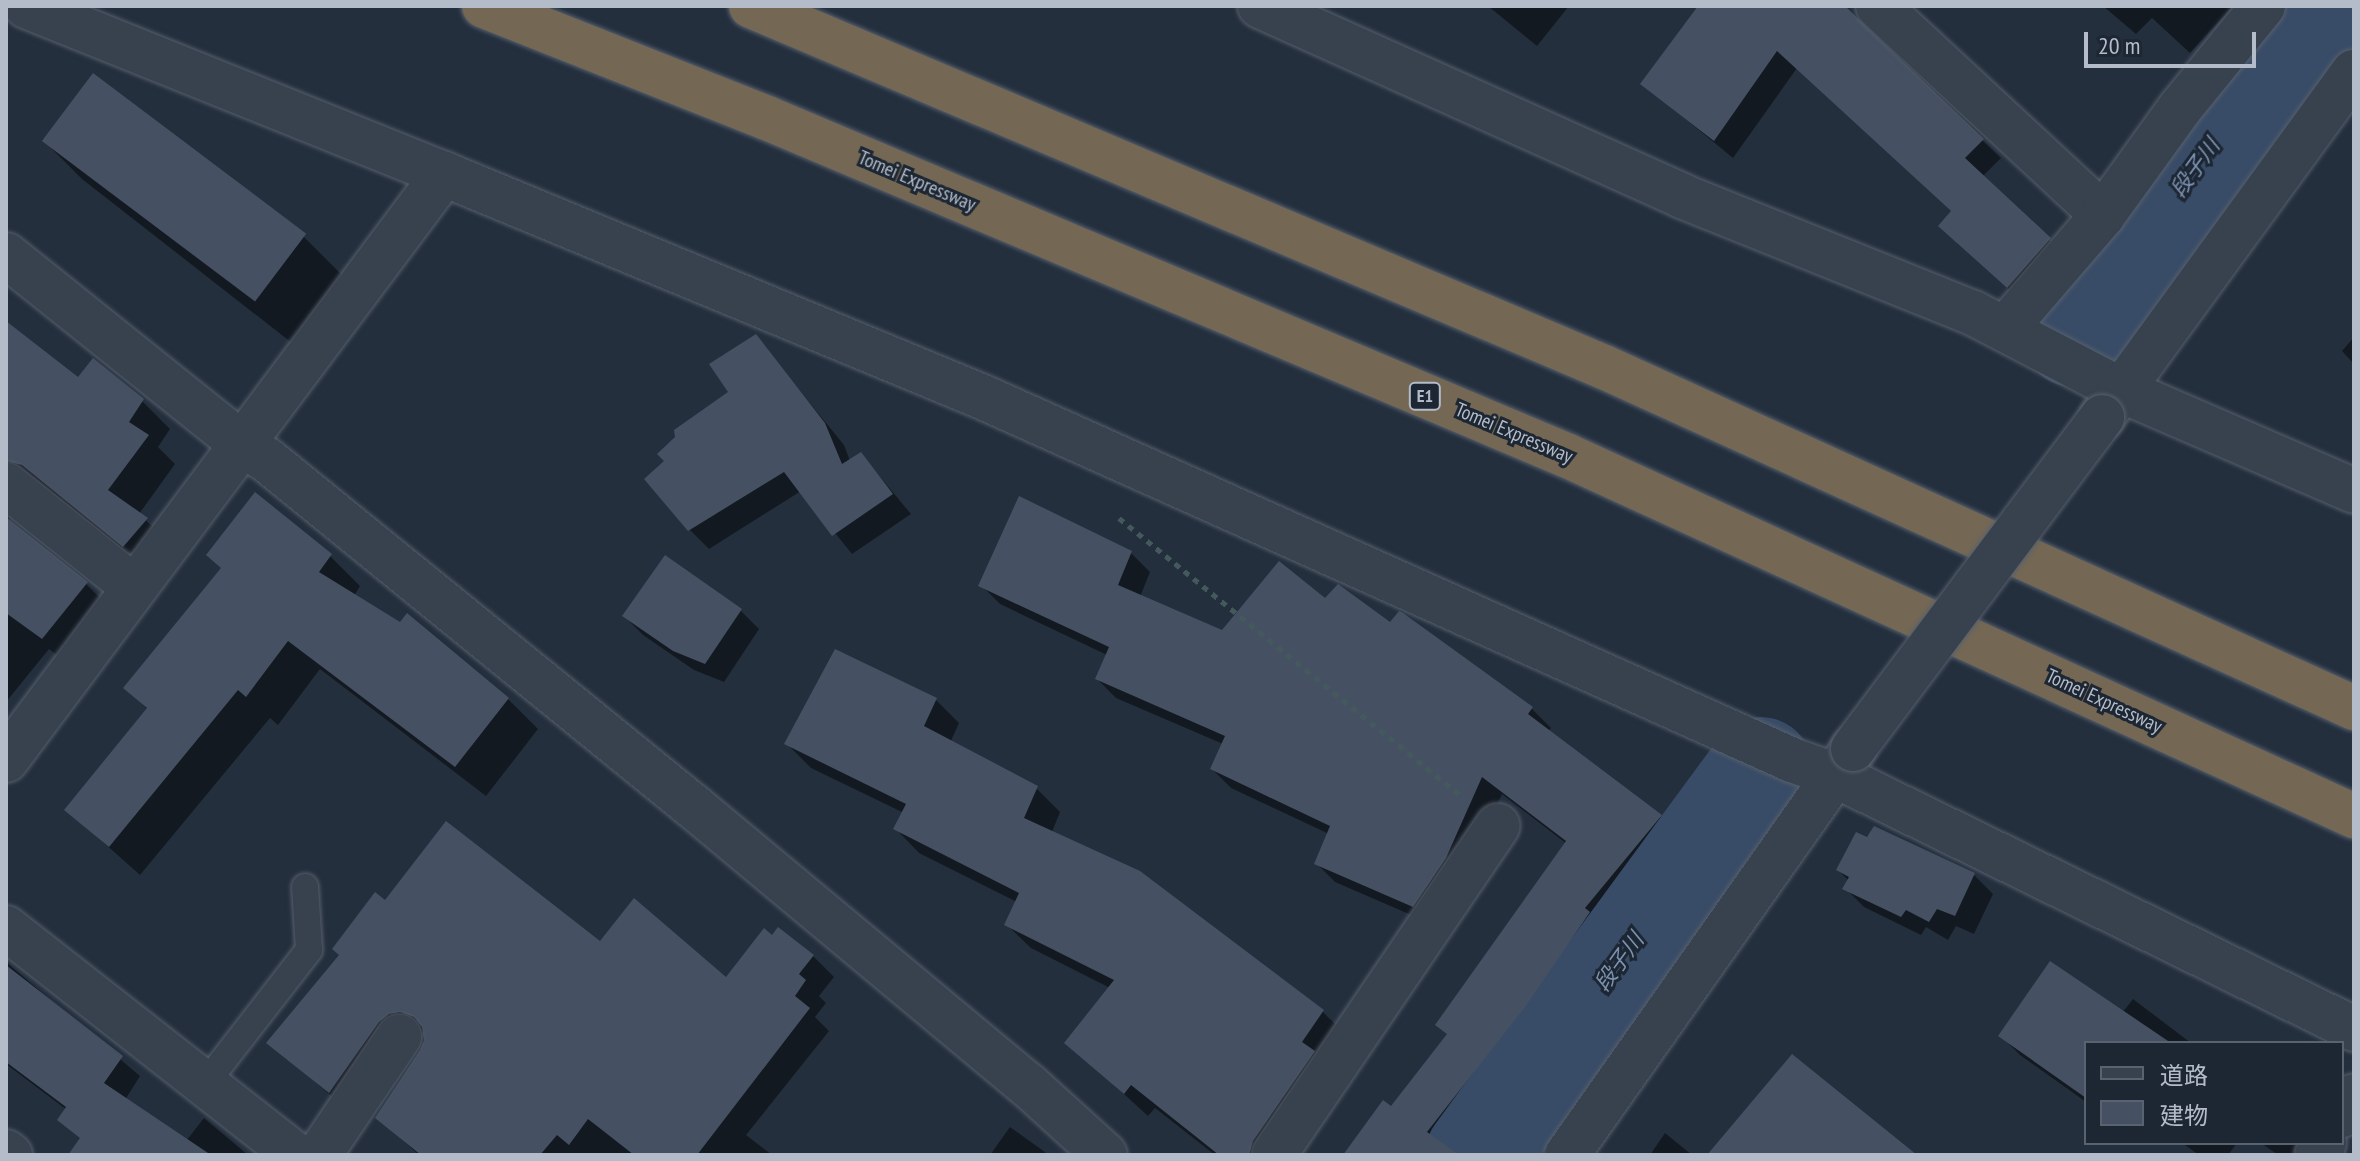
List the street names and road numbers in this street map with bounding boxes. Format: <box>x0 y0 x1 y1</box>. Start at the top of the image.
street label: Tomei Expressway <box>855 145 979 217</box>
road number: E1 <box>1407 382 1443 410</box>
street label: Tomei Expressway <box>1452 397 1576 469</box>
street label: Tomei Expressway <box>2042 664 2166 738</box>

